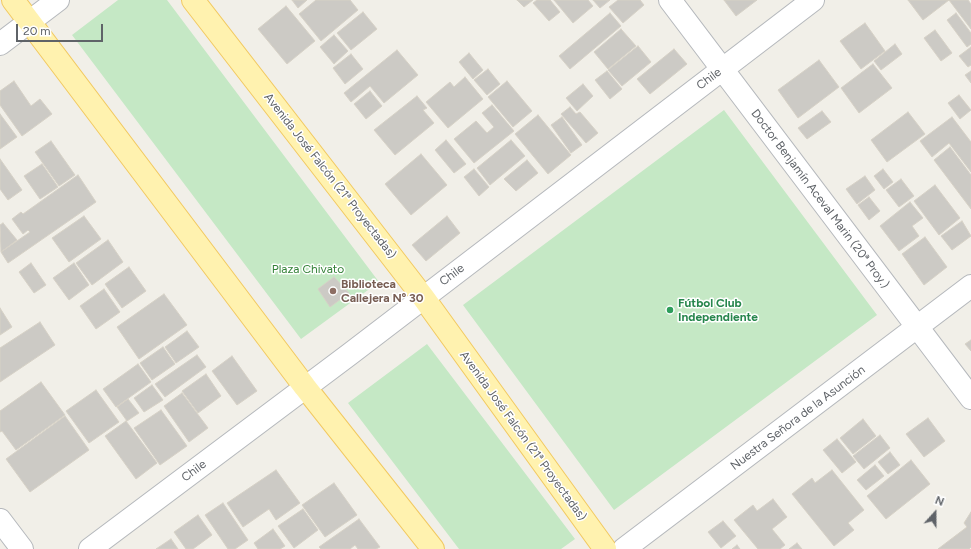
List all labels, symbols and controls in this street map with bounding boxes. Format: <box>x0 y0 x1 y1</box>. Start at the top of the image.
scale bar <box>18 16 105 42</box>
text: 20 m <box>23 24 51 38</box>
street label: Chile <box>694 65 724 93</box>
street label: Avenida José Falcón (21ª Proyectadas) <box>261 90 399 262</box>
street label: Doctor Benjamín Aceval Marin (20ª Proy.) <box>748 107 892 291</box>
street label: Chile <box>437 261 467 289</box>
park label: Plaza Chivato <box>272 262 344 276</box>
place label: Biblioteca Callejera Nº 30 <box>341 277 424 305</box>
marker: Biblioteca Callejera Nº 30 <box>328 286 338 296</box>
place label: Fútbol Club Independiente <box>678 296 758 324</box>
marker: Fútbol Club Independiente <box>665 305 675 315</box>
street label: Avenida José Falcón (21ª Proyectadas) <box>457 348 589 524</box>
street label: Nuestra Señora de la Asunción <box>728 363 868 473</box>
street label: Chile <box>179 457 209 485</box>
north arrow <box>915 493 955 533</box>
text: N <box>933 494 946 509</box>

